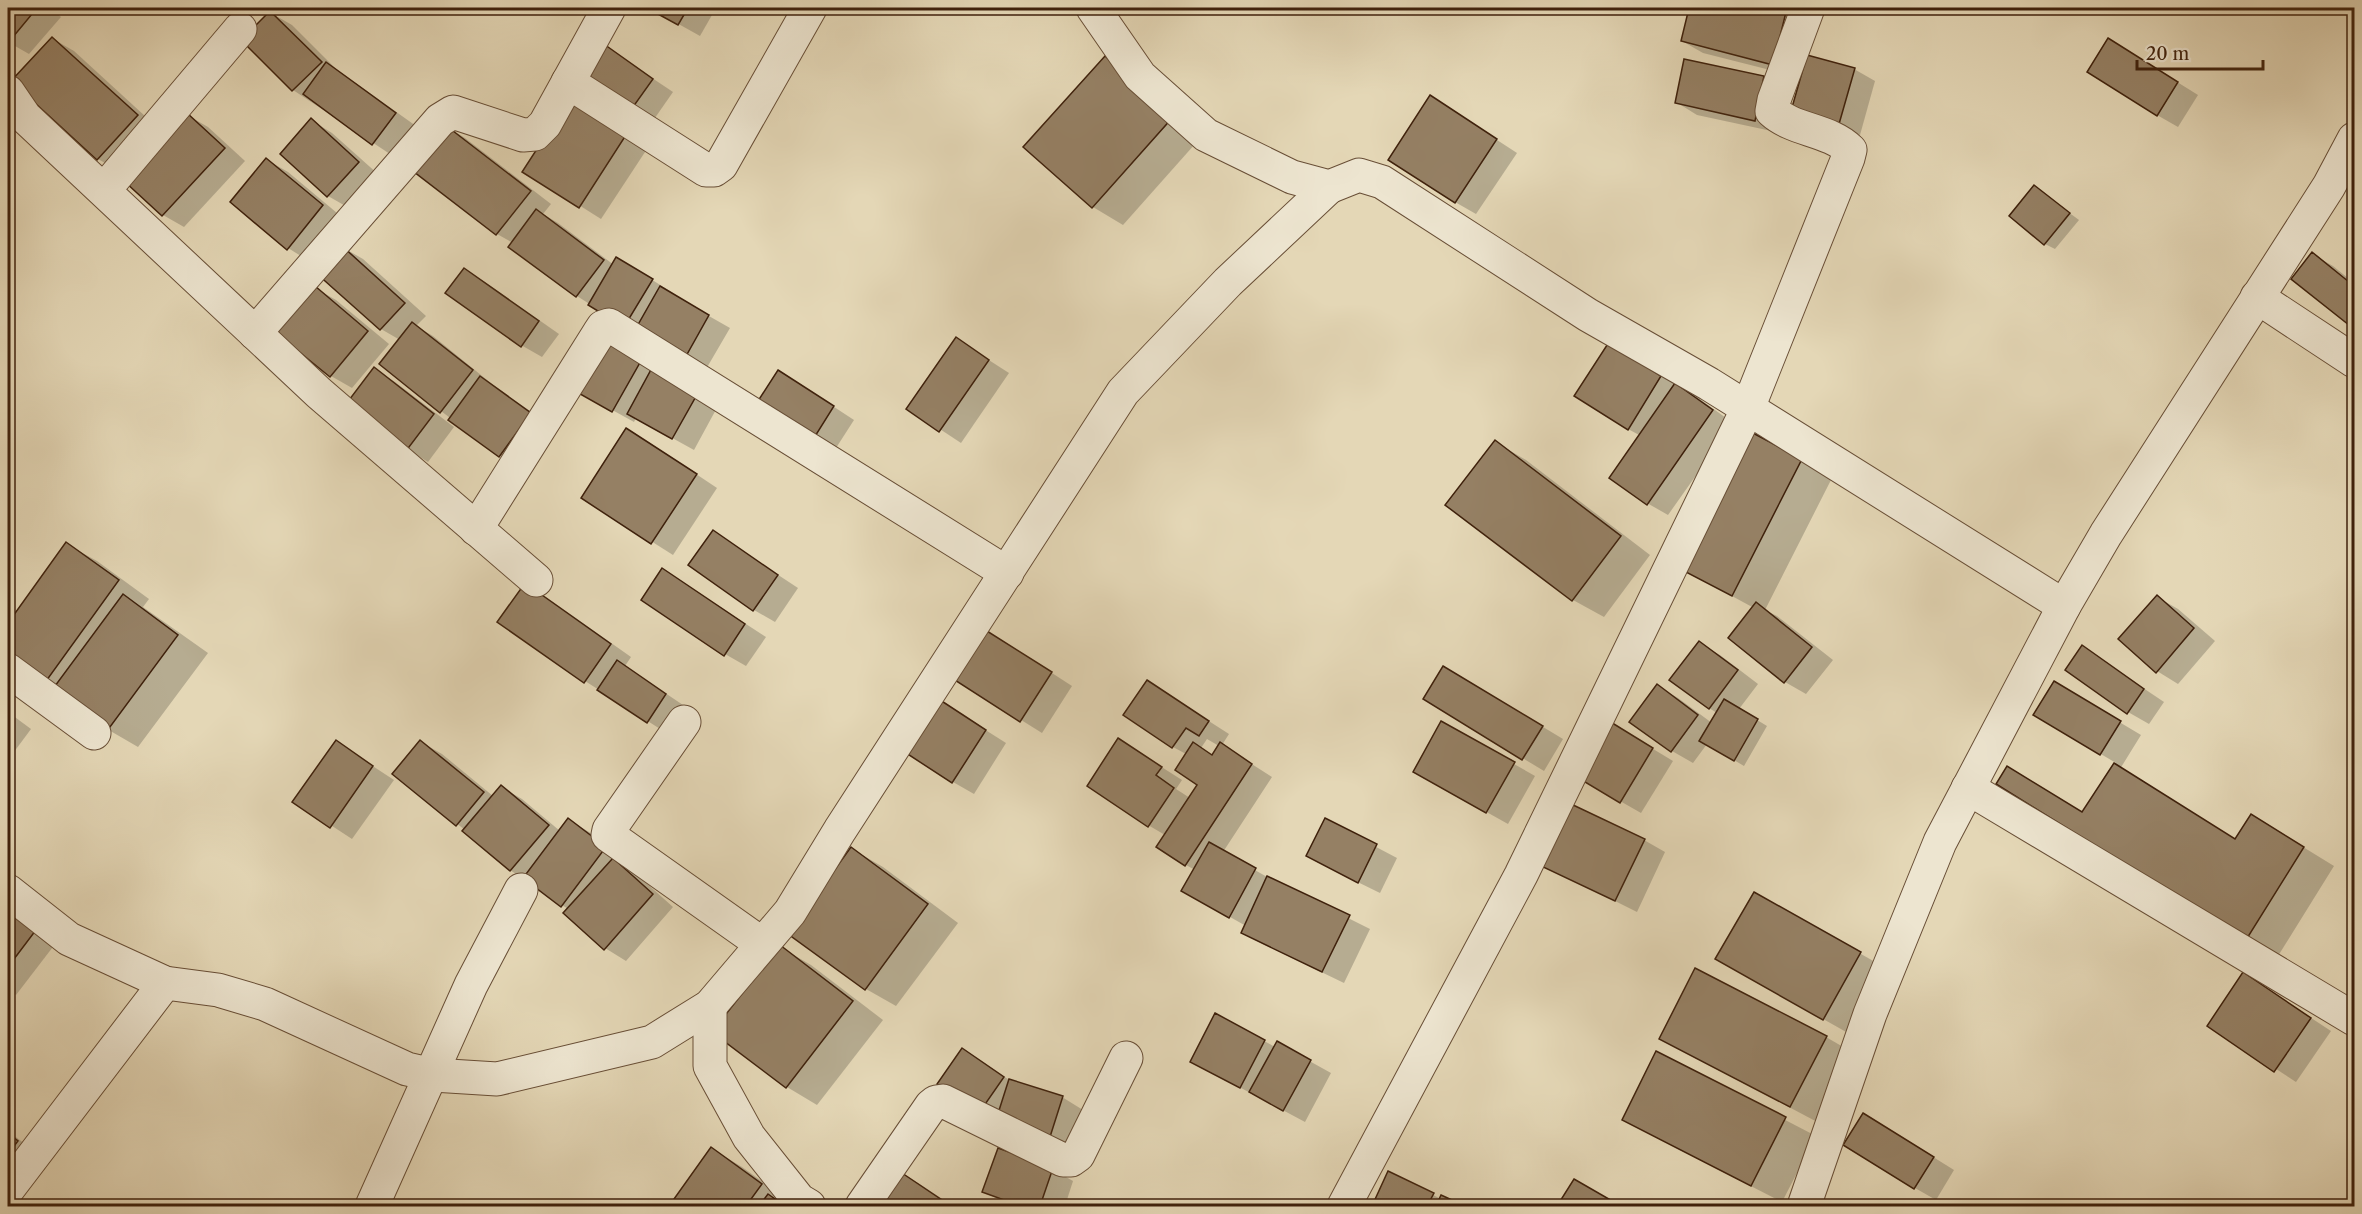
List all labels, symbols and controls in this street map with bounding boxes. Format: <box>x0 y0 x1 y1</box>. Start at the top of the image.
scale bar <box>2137 33 2263 71</box>
text: 20 m <box>2146 43 2190 65</box>

